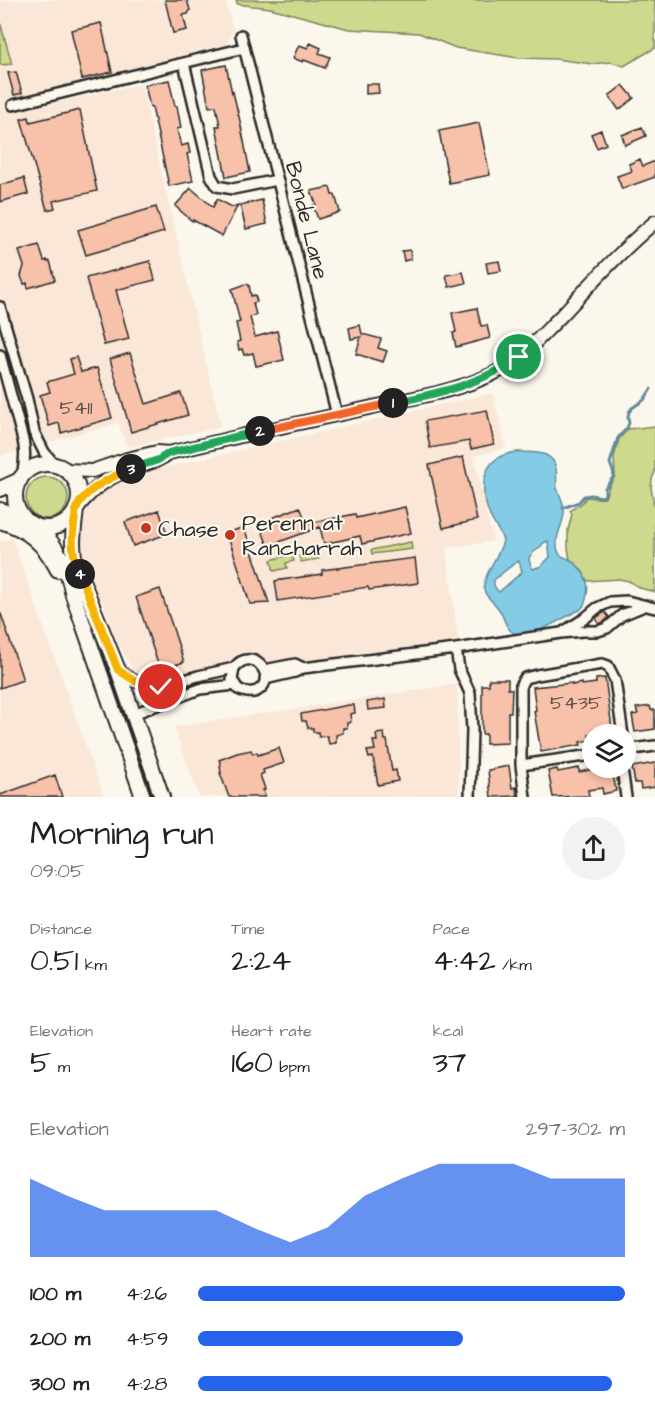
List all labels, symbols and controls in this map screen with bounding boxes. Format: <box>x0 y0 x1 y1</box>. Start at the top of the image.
street label: Bonde Lane <box>277 158 336 283</box>
pin <box>493 331 544 382</box>
icon: arrive <box>502 340 535 373</box>
pin: 1 <box>378 388 408 418</box>
text: 1 <box>392 392 394 414</box>
house number: 5411 <box>60 394 93 422</box>
pin: 2 <box>245 416 275 446</box>
text: 2 <box>255 420 265 442</box>
pin: 3 <box>116 454 146 484</box>
text: 3 <box>127 458 135 480</box>
place label: Perenn at Rancharrah <box>242 508 362 564</box>
place label: Chase <box>158 514 219 545</box>
marker: Chase <box>139 521 153 535</box>
marker: Perenn at Rancharrah <box>223 528 237 542</box>
pin: 4 <box>65 559 95 589</box>
text: 4 <box>75 563 85 585</box>
pin <box>135 661 186 712</box>
icon: check <box>144 670 177 703</box>
house number: 5435 <box>550 689 602 717</box>
map controls <box>582 724 636 778</box>
button: layers <box>582 724 636 778</box>
text: Morning run <box>30 811 214 857</box>
button: share <box>562 817 625 880</box>
text: 09:05 <box>30 857 84 885</box>
text: Distance <box>30 918 92 940</box>
text: Time <box>231 918 265 940</box>
text: Pace <box>433 918 470 940</box>
text: 0.51 <box>30 940 78 982</box>
text: 2:24 <box>231 940 291 982</box>
text: 4:42 <box>433 940 496 982</box>
text: km <box>78 954 107 976</box>
text: /km <box>496 954 532 976</box>
text: Elevation <box>30 1020 93 1042</box>
text: Heart rate <box>231 1020 312 1042</box>
text: kcal <box>433 1020 463 1042</box>
text: 5 <box>30 1042 51 1084</box>
text: 160 <box>231 1042 273 1084</box>
text: 37 <box>433 1042 466 1084</box>
text: m <box>51 1056 70 1078</box>
text: bpm <box>273 1056 310 1078</box>
text: Elevation <box>30 1115 109 1143</box>
text: 297–302 m <box>526 1115 625 1143</box>
text: 100 m <box>30 1280 81 1308</box>
text: 4:26 <box>126 1280 167 1308</box>
text: 200 m <box>30 1325 90 1353</box>
text: 4:59 <box>126 1325 169 1353</box>
text: 300 m <box>30 1370 89 1398</box>
text: 4:28 <box>126 1370 167 1398</box>

